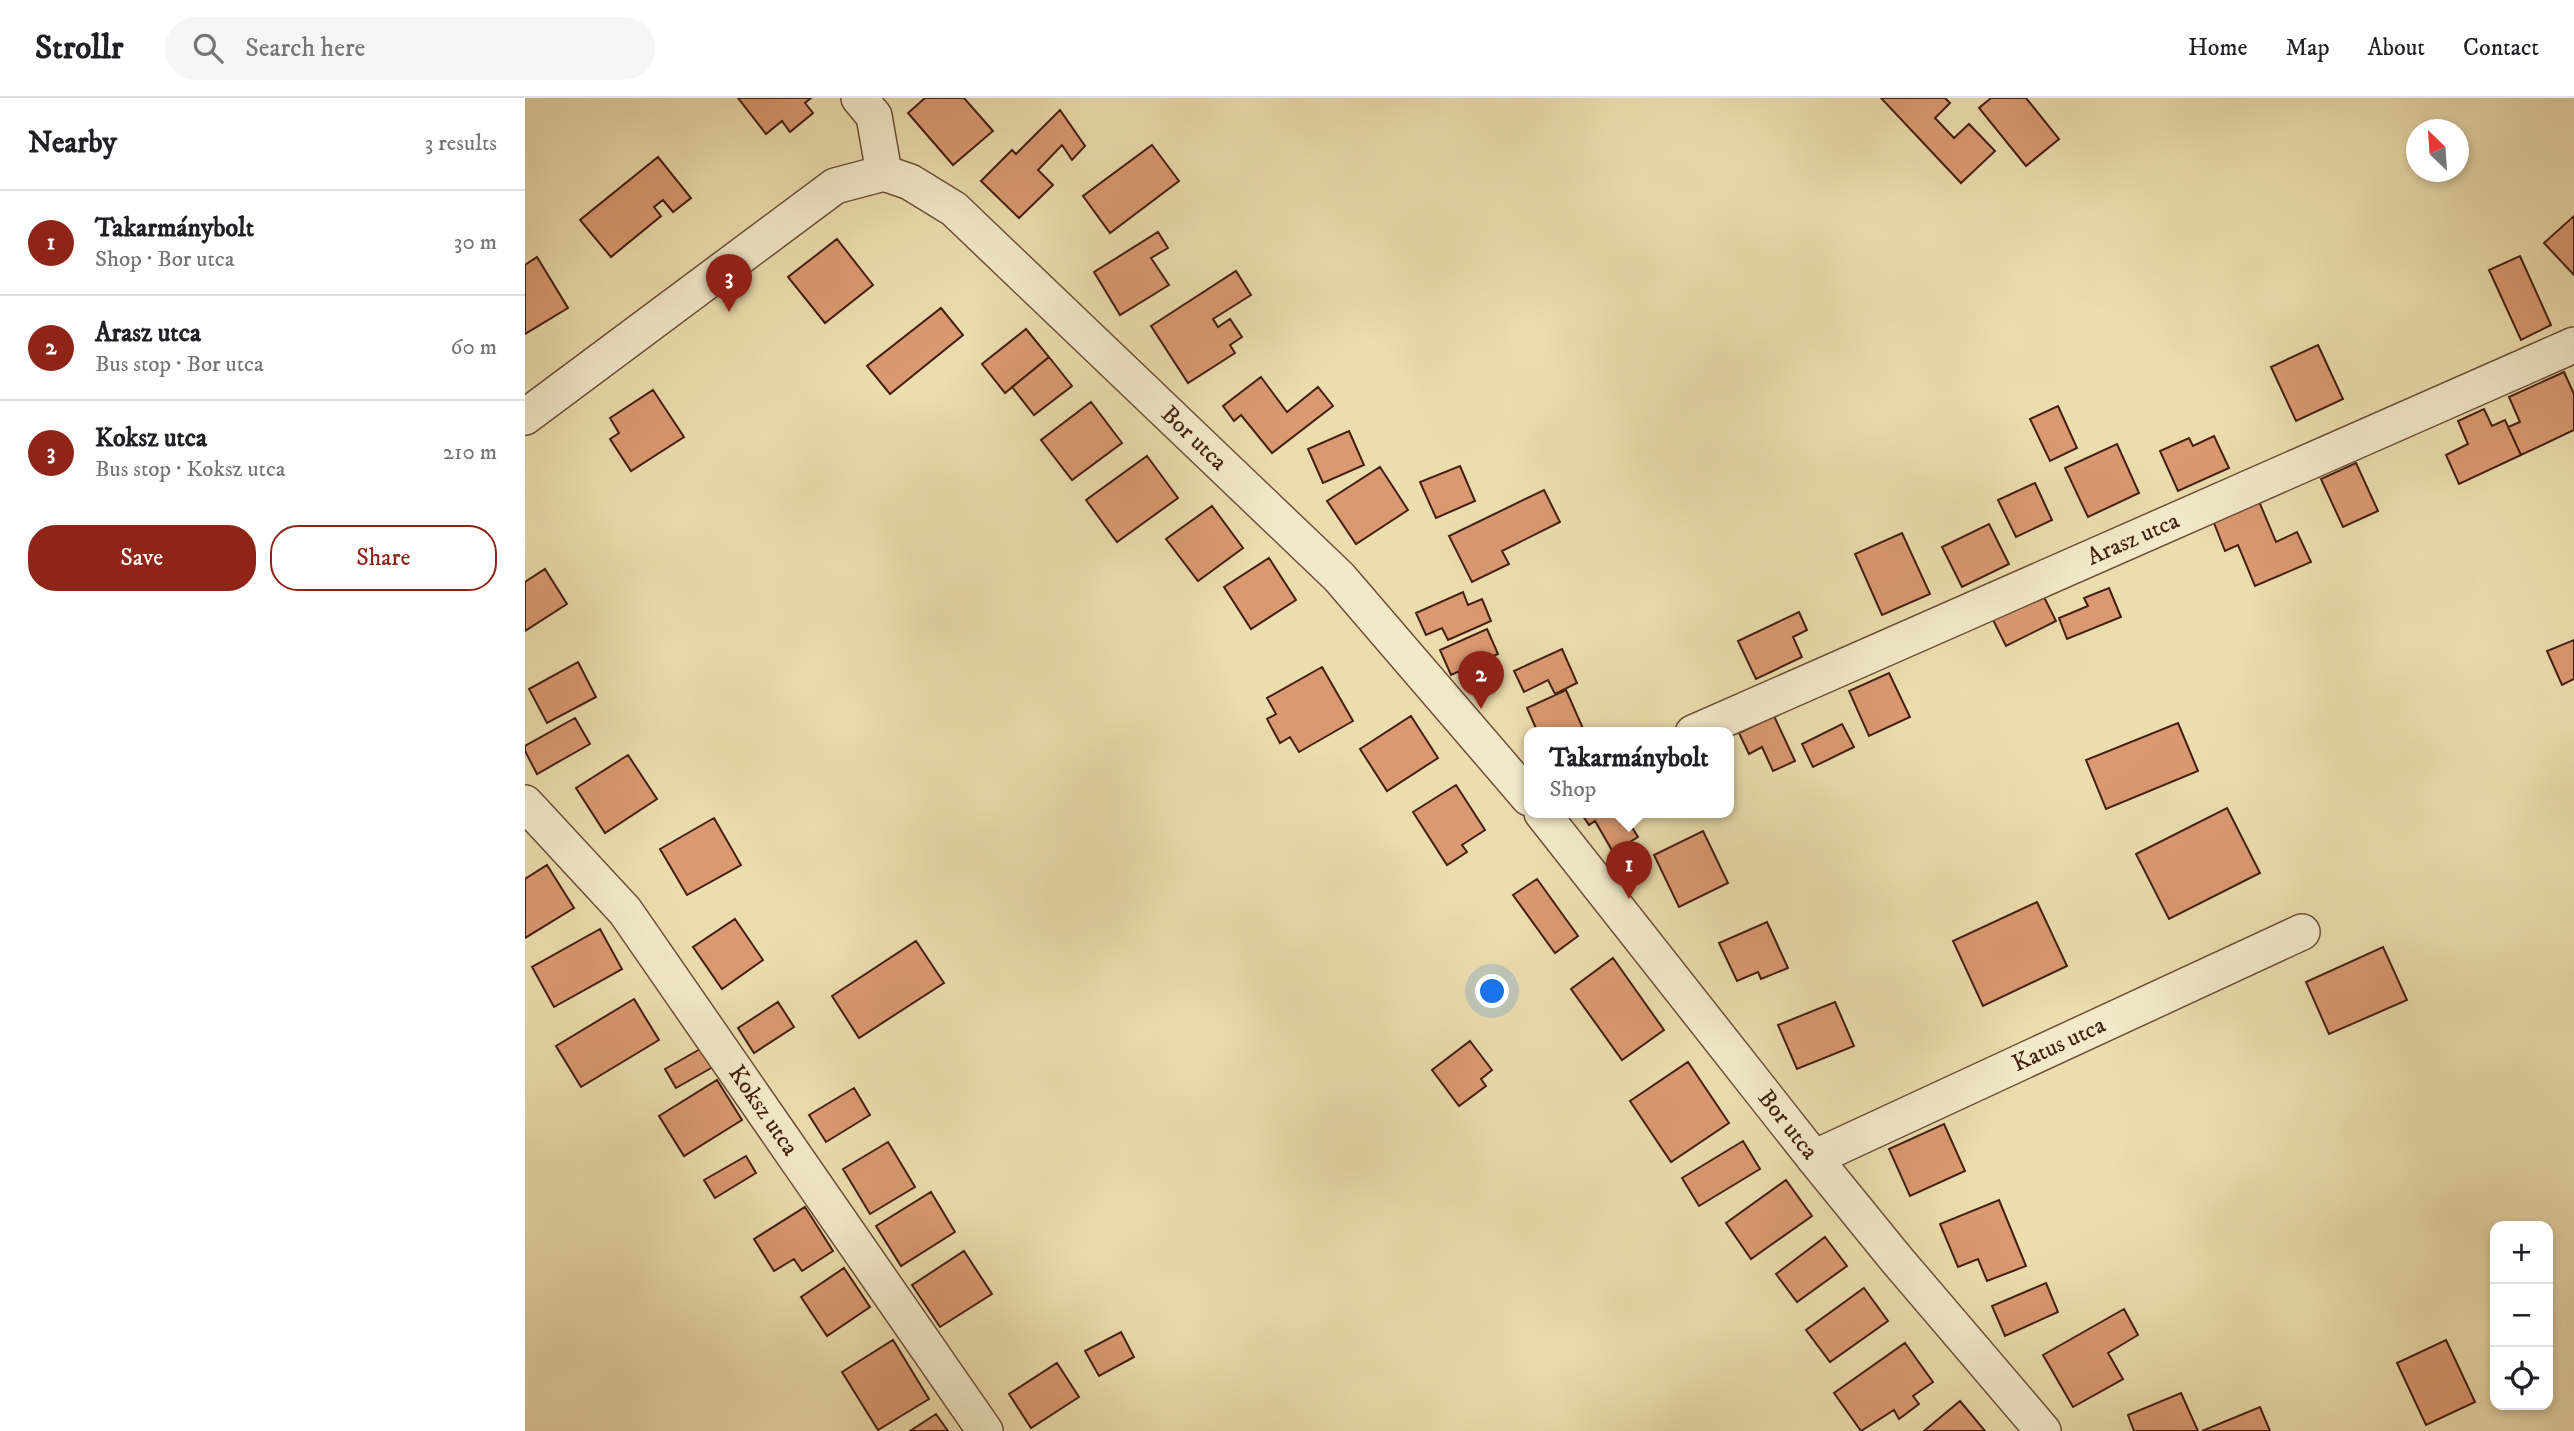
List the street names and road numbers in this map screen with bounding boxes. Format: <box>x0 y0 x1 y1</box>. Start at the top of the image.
street label: Bor utca <box>1154 400 1234 478</box>
street label: Arasz utca <box>2082 505 2185 573</box>
street label: Katus utca <box>2008 1010 2111 1079</box>
street label: Koksz utca <box>721 1060 805 1162</box>
street label: Bor utca <box>1751 1084 1825 1166</box>

